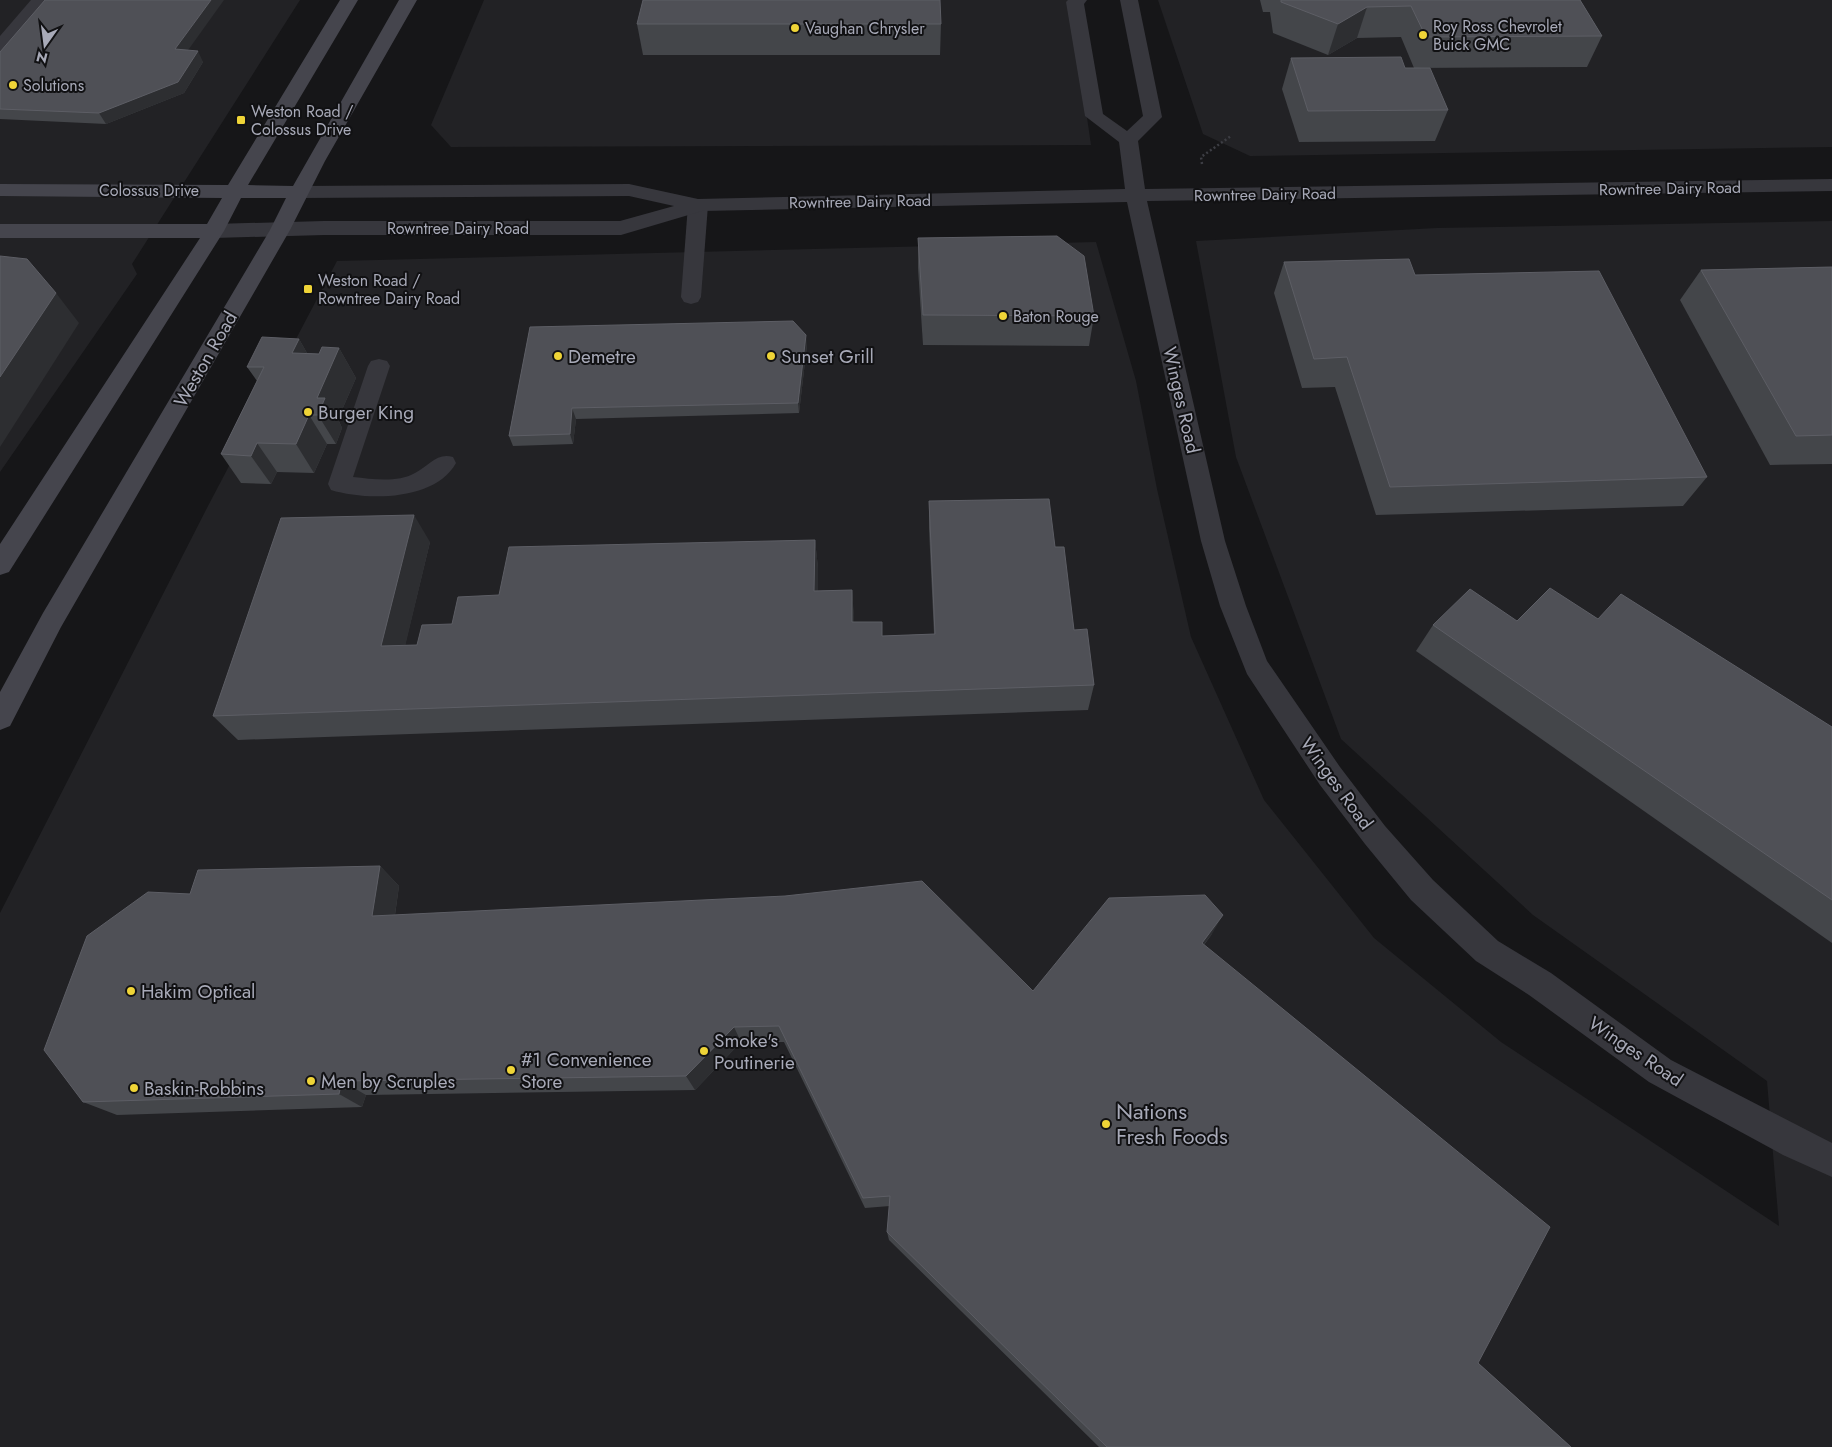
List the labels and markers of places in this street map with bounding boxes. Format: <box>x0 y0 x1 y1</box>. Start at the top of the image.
place label: Roy Ross Chevrolet Buick GMC <box>1433 15 1562 56</box>
place label: Vaughan Chrysler <box>805 17 925 40</box>
marker: Vaughan Chrysler <box>789 22 801 34</box>
marker: Roy Ross Chevrolet Buick GMC <box>1417 29 1429 41</box>
place label: Solutions <box>23 74 84 97</box>
marker: Solutions <box>7 79 19 91</box>
place label: Weston Road / Colossus Drive <box>251 100 354 141</box>
marker: Weston Road / Colossus Drive <box>235 114 247 126</box>
place label: Weston Road / Rowntree Dairy Road <box>318 269 460 310</box>
marker: Weston Road / Rowntree Dairy Road <box>302 283 314 295</box>
place label: Baton Rouge <box>1013 305 1099 328</box>
marker: Baton Rouge <box>997 310 1009 322</box>
place label: Demetre <box>568 343 636 370</box>
place label: Sunset Grill <box>781 343 874 370</box>
marker: Demetre <box>552 350 564 362</box>
marker: Sunset Grill <box>765 350 777 362</box>
place label: Burger King <box>318 399 414 426</box>
marker: Burger King <box>302 406 314 418</box>
place label: Hakim Optical <box>141 978 255 1005</box>
marker: Hakim Optical <box>125 985 137 997</box>
place label: Smoke's Poutinerie <box>714 1027 795 1076</box>
marker: Smoke's Poutinerie <box>698 1045 710 1057</box>
place label: #1 Convenience Store <box>521 1046 652 1095</box>
marker: #1 Convenience Store <box>505 1064 517 1076</box>
place label: Men by Scruples <box>321 1068 455 1095</box>
place label: Baskin-Robbins <box>144 1075 264 1102</box>
marker: Men by Scruples <box>305 1075 317 1087</box>
marker: Baskin-Robbins <box>128 1082 140 1094</box>
place label: Nations Fresh Foods <box>1116 1095 1228 1152</box>
marker: Nations Fresh Foods <box>1100 1118 1112 1130</box>

